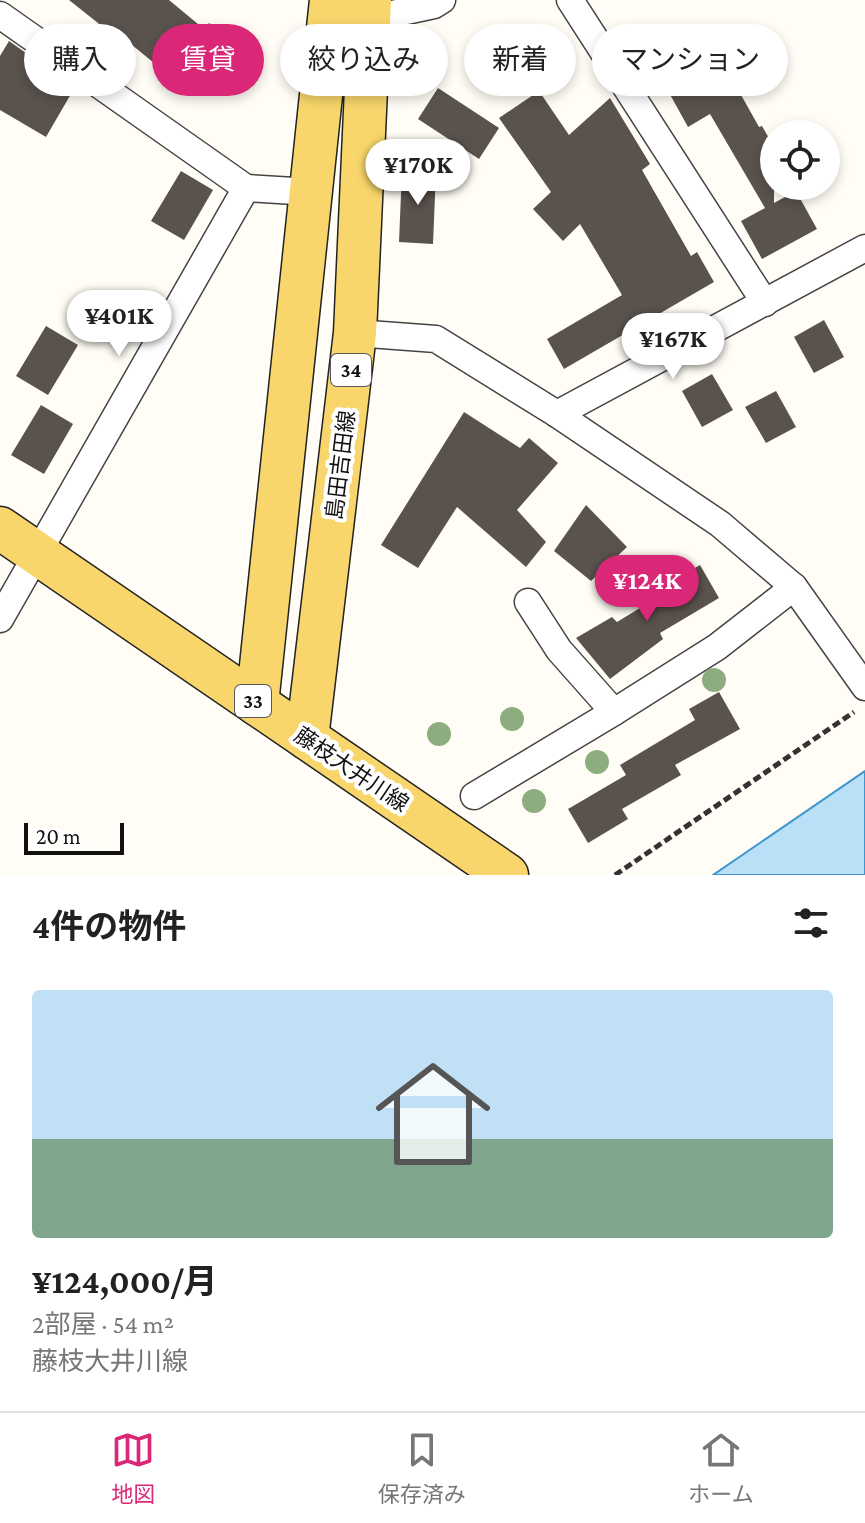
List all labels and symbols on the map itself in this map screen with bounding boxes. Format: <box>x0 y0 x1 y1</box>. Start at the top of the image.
pin: ¥170K <box>362 139 474 207</box>
pin: ¥401K <box>63 290 175 358</box>
pin: ¥167K <box>617 313 729 381</box>
road number: 34 <box>331 354 371 386</box>
street label: 島田吉田線 <box>321 409 360 521</box>
pin: ¥124K <box>591 555 703 623</box>
road number: 33 <box>235 685 271 717</box>
street label: 藤枝大井川線 <box>290 722 413 817</box>
scale bar <box>24 819 124 855</box>

